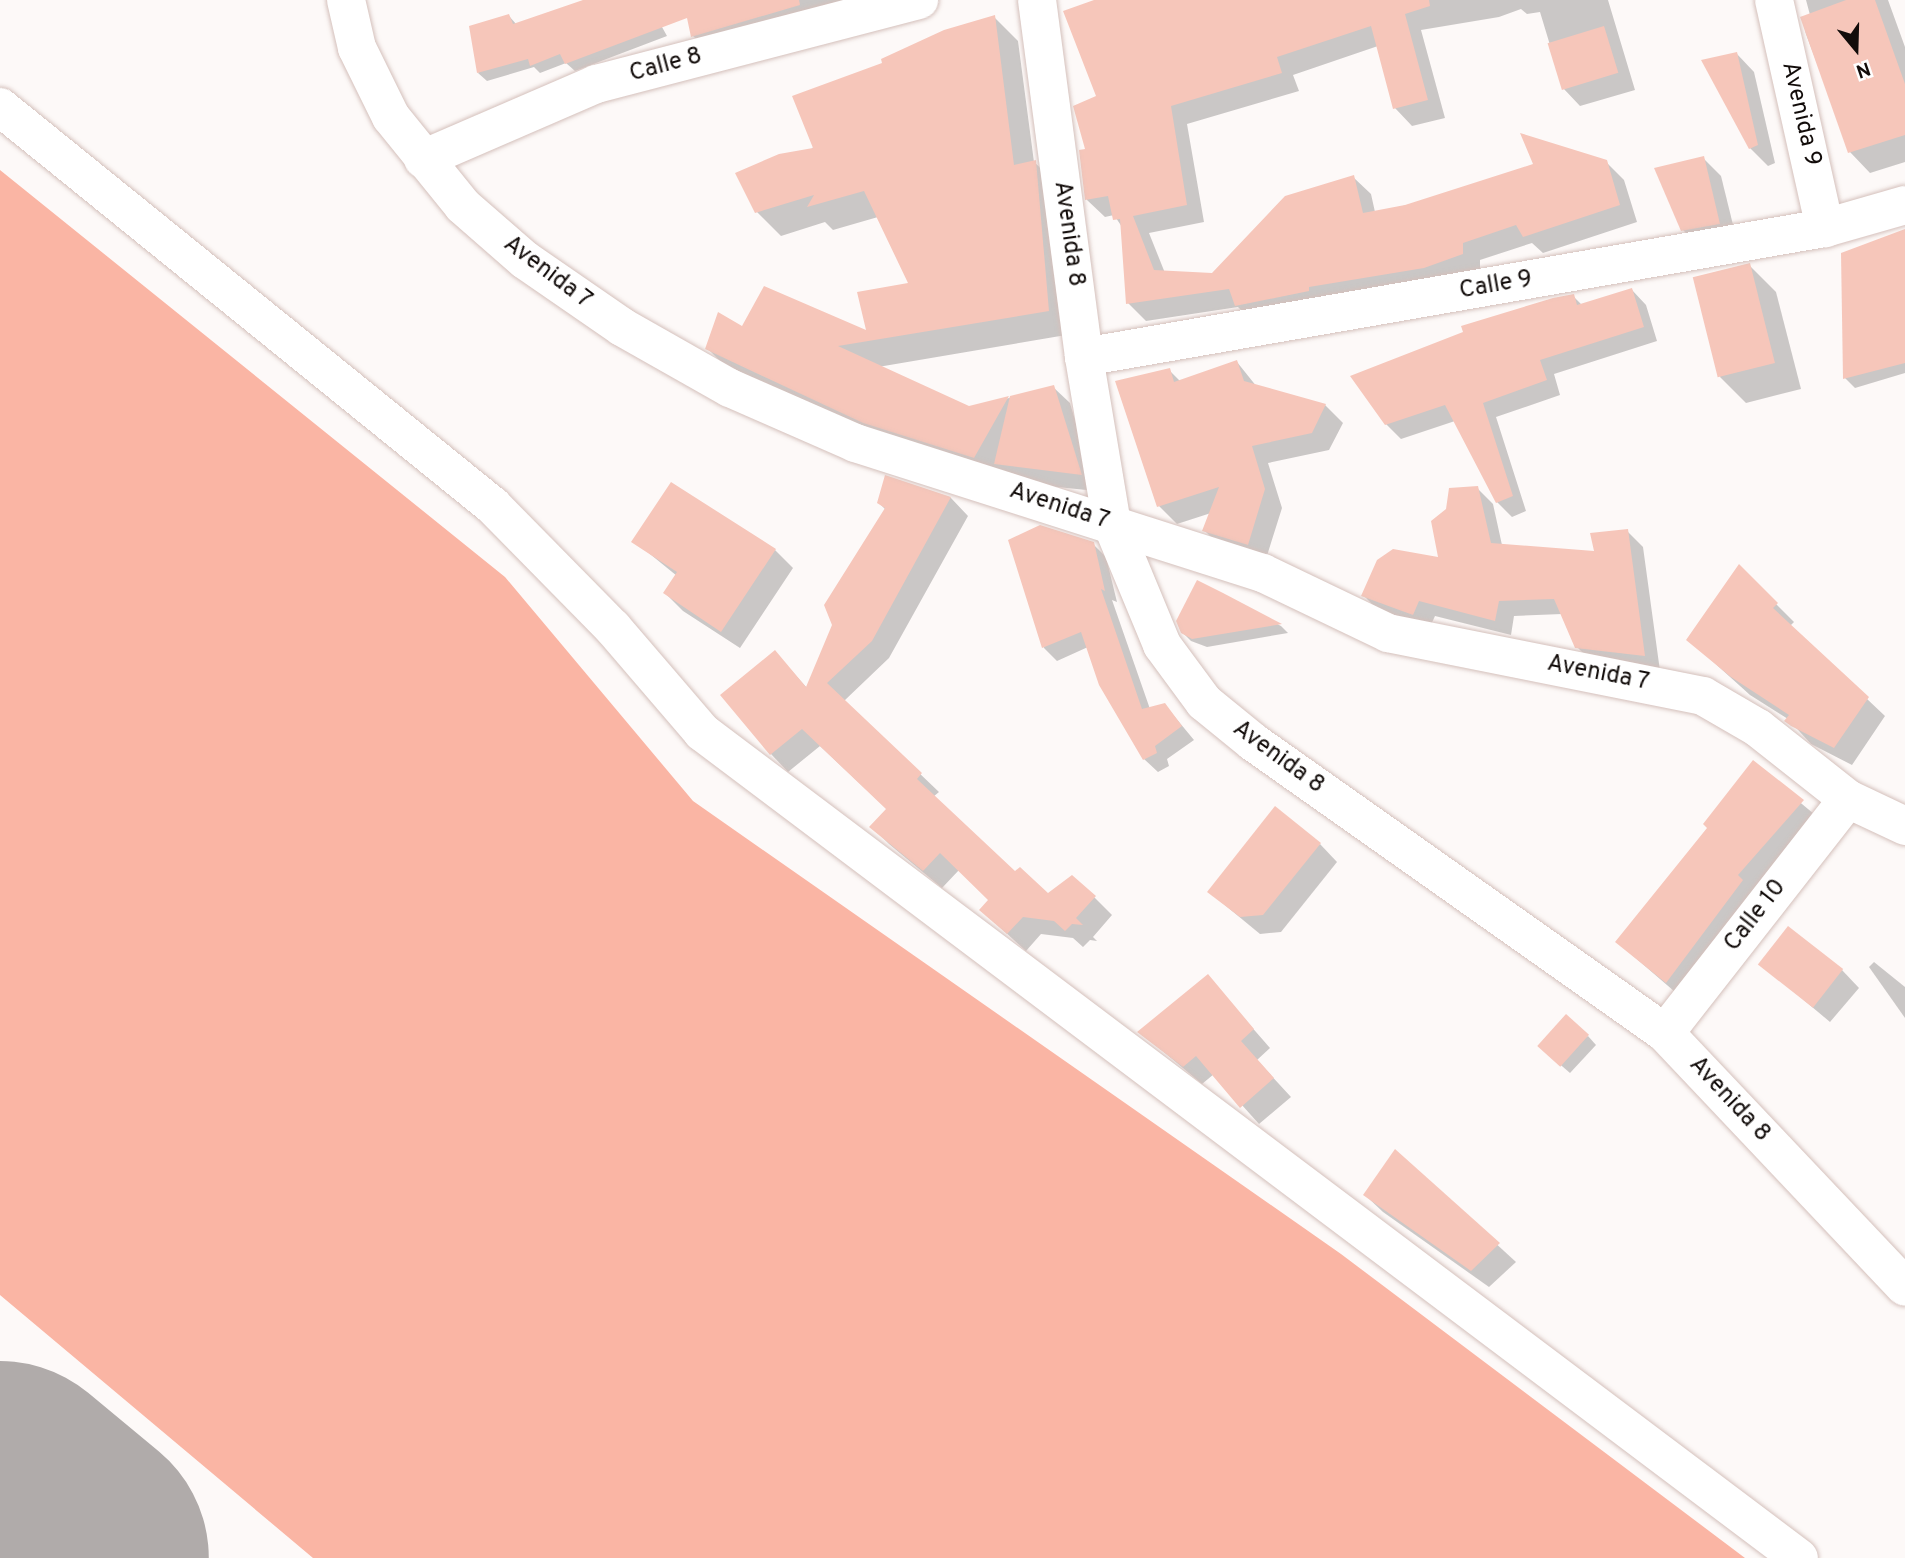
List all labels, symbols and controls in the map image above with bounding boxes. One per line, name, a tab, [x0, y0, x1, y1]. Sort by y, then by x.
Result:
north arrow	[1821, 14, 1891, 84]
street label: Calle 8	[627, 43, 705, 89]
text: N	[1852, 55, 1873, 82]
street label: Avenida 9	[1774, 59, 1826, 169]
street label: Avenida 8	[1046, 179, 1090, 289]
street label: Avenida 7	[497, 230, 597, 316]
street label: Calle 9	[1457, 265, 1535, 307]
street label: Avenida 7	[1005, 477, 1113, 537]
street label: Avenida 7	[1544, 650, 1652, 698]
street label: Avenida 8	[1226, 715, 1330, 801]
street label: Calle 10	[1719, 874, 1793, 958]
street label: Avenida 8	[1682, 1051, 1776, 1149]

